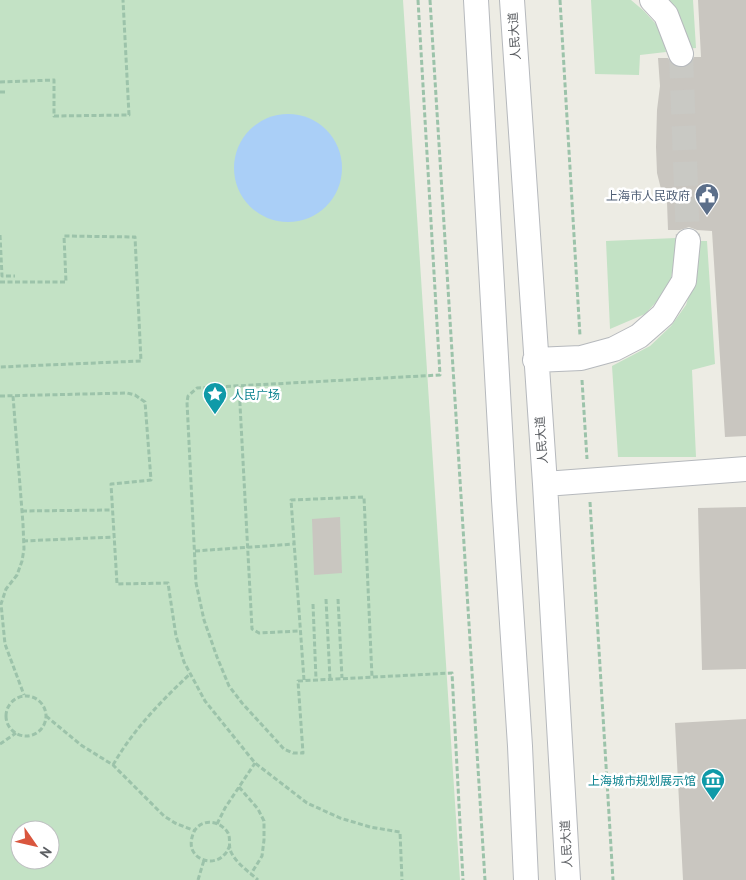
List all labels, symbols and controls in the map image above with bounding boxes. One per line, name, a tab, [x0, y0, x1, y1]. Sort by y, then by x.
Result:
street label: 人民大道	[505, 12, 523, 60]
public building icon: 上海市人民政府	[694, 182, 720, 216]
place label: 上海市人民政府	[606, 188, 690, 203]
place icon: 人民广场	[202, 381, 228, 415]
place label: 人民广场	[232, 387, 280, 402]
street label: 人民大道	[532, 416, 550, 464]
museum icon: 上海城市规划展示馆	[700, 767, 726, 801]
place label: 上海城市规划展示馆	[588, 773, 696, 788]
north arrow	[10, 820, 60, 870]
street label: 人民大道	[557, 820, 575, 868]
text: N	[36, 843, 56, 861]

